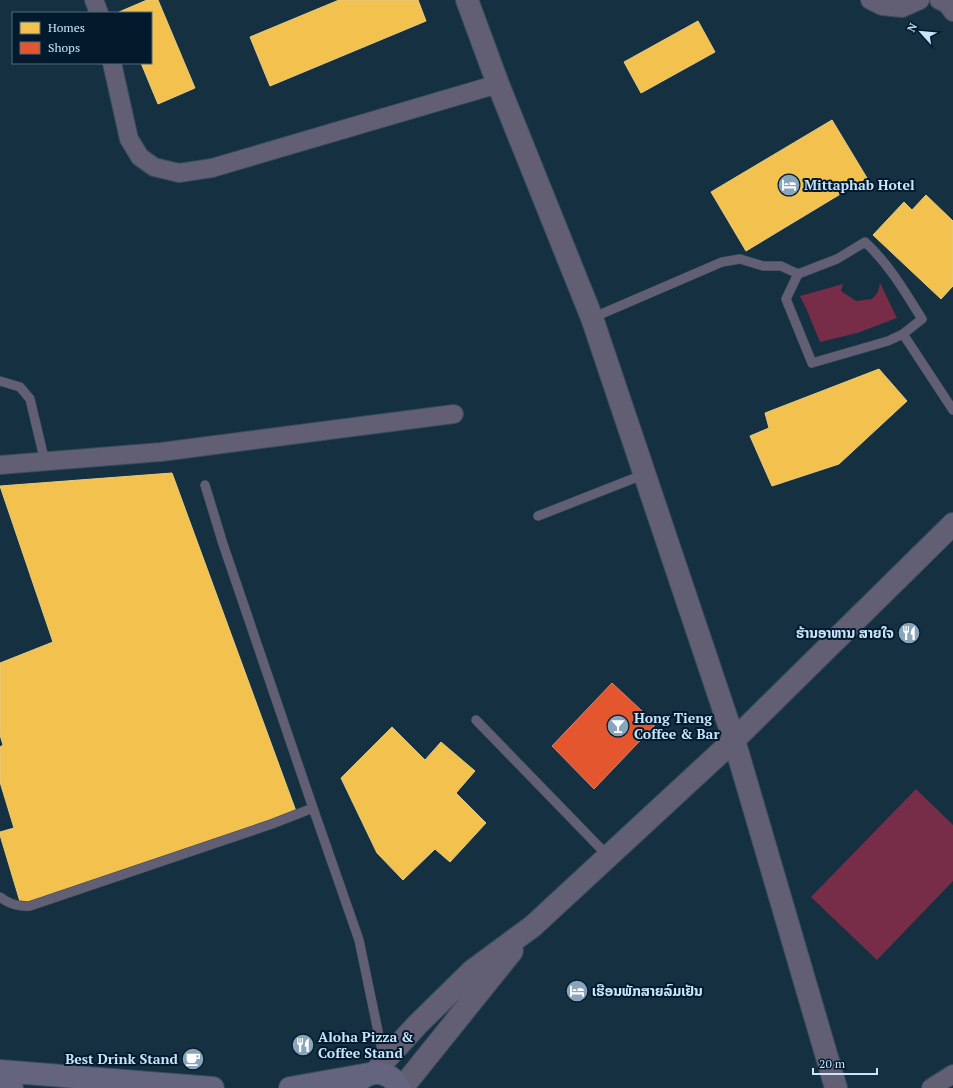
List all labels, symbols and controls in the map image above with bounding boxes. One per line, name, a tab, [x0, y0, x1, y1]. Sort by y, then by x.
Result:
legend	[12, 12, 152, 64]
north arrow	[901, 12, 941, 52]
text: Homes	[48, 20, 85, 35]
text: N	[904, 20, 921, 34]
text: Shops	[48, 40, 80, 55]
hotel icon: Mittaphab Hotel	[776, 172, 802, 198]
place label: Mittaphab Hotel	[804, 175, 915, 194]
restaurant icon: ຮ້ານອາຫານ ສາຍໃຈ	[896, 620, 922, 646]
place label: ຮ້ານອາຫານ ສາຍໃຈ	[796, 623, 894, 642]
place label: Hong Tieng Coffee & Bar	[634, 708, 719, 743]
bar icon: Hong Tieng Coffee & Bar	[605, 713, 631, 739]
hotel icon: ເຮືອນພັກສາຍລົມເຢັນ	[564, 978, 590, 1004]
place label: ເຮືອນພັກສາຍລົມເຢັນ	[592, 981, 703, 1000]
place label: Aloha Pizza & Coffee Stand	[318, 1027, 414, 1062]
restaurant icon: Aloha Pizza & Coffee Stand	[290, 1032, 316, 1058]
cafe icon: Best Drink Stand	[180, 1046, 206, 1072]
place label: Best Drink Stand	[65, 1049, 179, 1068]
scale bar	[813, 1050, 877, 1076]
text: 20 m	[819, 1056, 846, 1071]

